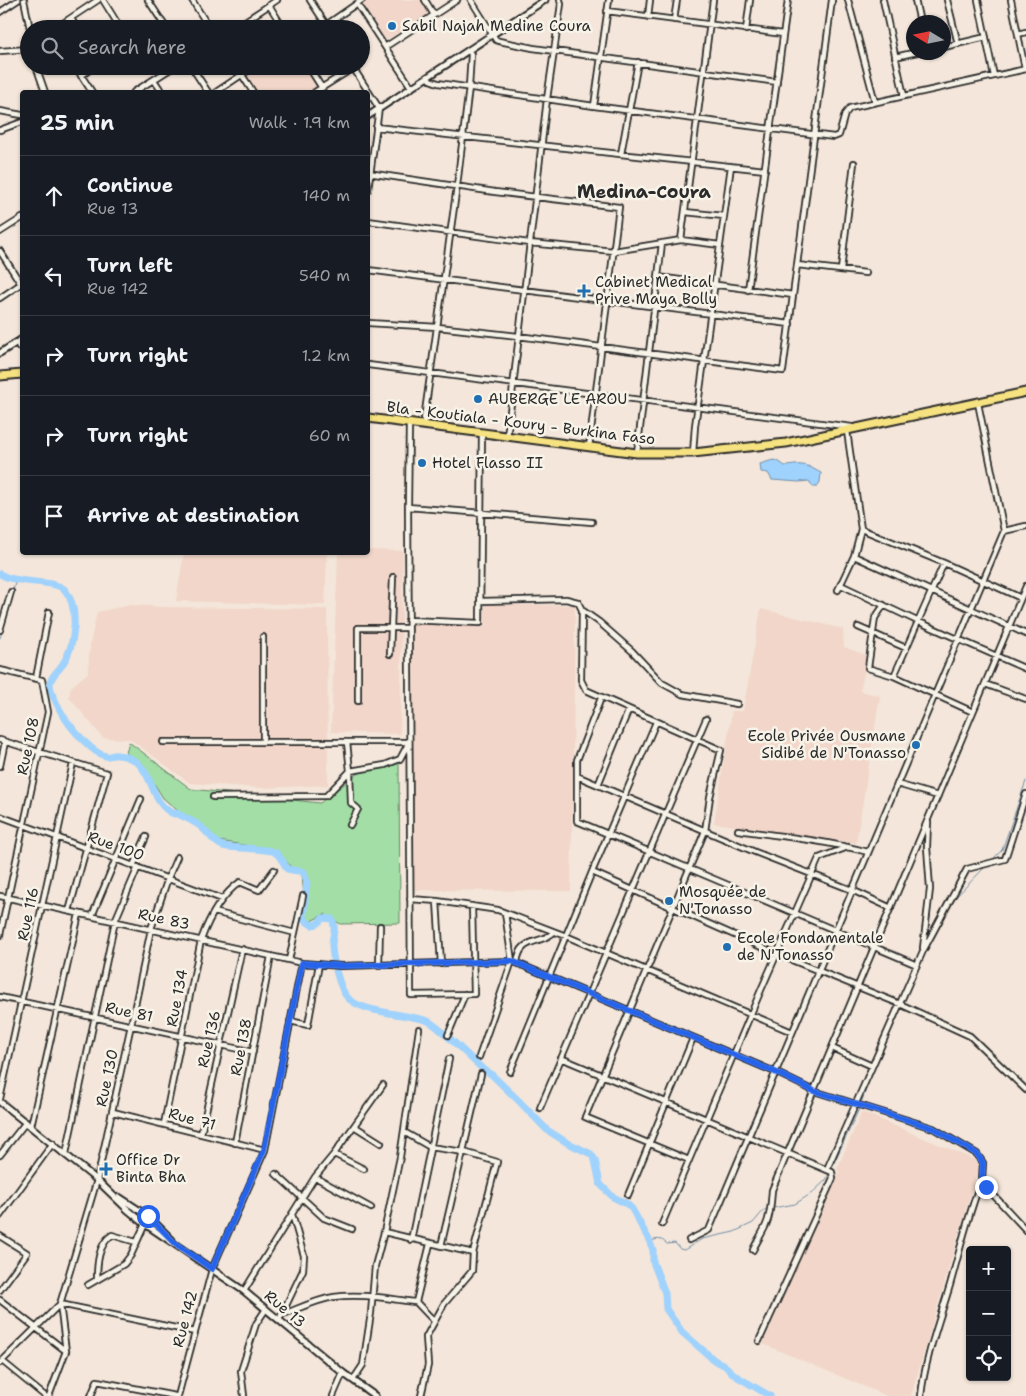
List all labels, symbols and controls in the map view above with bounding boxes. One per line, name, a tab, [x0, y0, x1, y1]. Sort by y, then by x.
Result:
north arrow	[906, 15, 951, 60]
place label: Sabil Najah Medine Coura	[402, 16, 592, 36]
search box	[20, 20, 370, 75]
marker: Sabil Najah Medine Coura	[386, 20, 398, 32]
icon: search	[38, 34, 66, 62]
text: Search here	[78, 35, 187, 60]
text: 25 min	[40, 109, 114, 137]
text: Walk · 1.9 km	[249, 112, 350, 133]
text: Continue	[87, 173, 173, 198]
district label: Medina-Coura	[577, 180, 712, 204]
icon: ahead	[40, 182, 68, 210]
text: 140 m	[303, 185, 350, 206]
text: Rue 13	[87, 198, 138, 219]
text: Turn left	[87, 253, 173, 278]
icon: left	[40, 262, 68, 290]
text: 540 m	[299, 265, 350, 286]
place label: Cabinet Medical Prive Maya Bolly	[595, 272, 717, 309]
text: Rue 142	[87, 278, 149, 299]
marker: Cabinet Medical Prive Maya Bolly	[577, 284, 591, 298]
icon: right	[40, 342, 68, 370]
text: Turn right	[87, 343, 188, 368]
text: 1.2 km	[302, 345, 350, 366]
place label: AUBERGE LE AROU	[488, 389, 627, 409]
marker: AUBERGE LE AROU	[472, 393, 484, 405]
street label: Bla - Koutiala - Koury - Burkina Faso	[386, 397, 656, 449]
icon: right	[40, 422, 68, 450]
text: Turn right	[87, 423, 188, 448]
text: 60 m	[309, 425, 350, 446]
place label: Hotel Flasso II	[432, 453, 543, 473]
marker: Hotel Flasso II	[416, 457, 428, 469]
icon: arrive	[40, 502, 68, 530]
text: Arrive at destination	[87, 503, 299, 528]
street label: Rue 108	[12, 715, 44, 777]
place label: Ecole Privée Ousmane Sidibé de N'Tonasso	[747, 726, 906, 763]
marker: Ecole Privée Ousmane Sidibé de N'Tonasso	[910, 739, 922, 751]
street label: Rue 100	[85, 827, 147, 865]
place label: Mosquée de N'Tonasso	[679, 882, 767, 919]
street label: Rue 116	[13, 885, 43, 943]
marker: Mosquée de N'Tonasso	[663, 895, 675, 907]
street label: Rue 83	[136, 904, 192, 934]
place label: Ecole Fondamentale de N'Tonasso	[737, 928, 884, 965]
marker: Ecole Fondamentale de N'Tonasso	[721, 941, 733, 953]
street label: Rue 134	[162, 968, 192, 1028]
street label: Rue 81	[103, 997, 155, 1027]
street label: Rue 136	[193, 1008, 225, 1070]
street label: Rue 138	[226, 1016, 256, 1078]
street label: Rue 130	[91, 1047, 123, 1109]
street label: Rue 71	[166, 1103, 218, 1135]
place label: Office Dr Binta Bha	[116, 1150, 187, 1187]
marker: Office Dr Binta Bha	[100, 1163, 112, 1175]
route end	[975, 1176, 998, 1199]
route start	[137, 1205, 160, 1228]
map controls	[966, 1246, 1011, 1381]
button: +	[966, 1246, 1011, 1291]
street label: Rue 13	[260, 1286, 310, 1332]
street label: Rue 142	[168, 1289, 202, 1349]
button: −	[966, 1291, 1011, 1336]
button: locate	[966, 1336, 1011, 1381]

